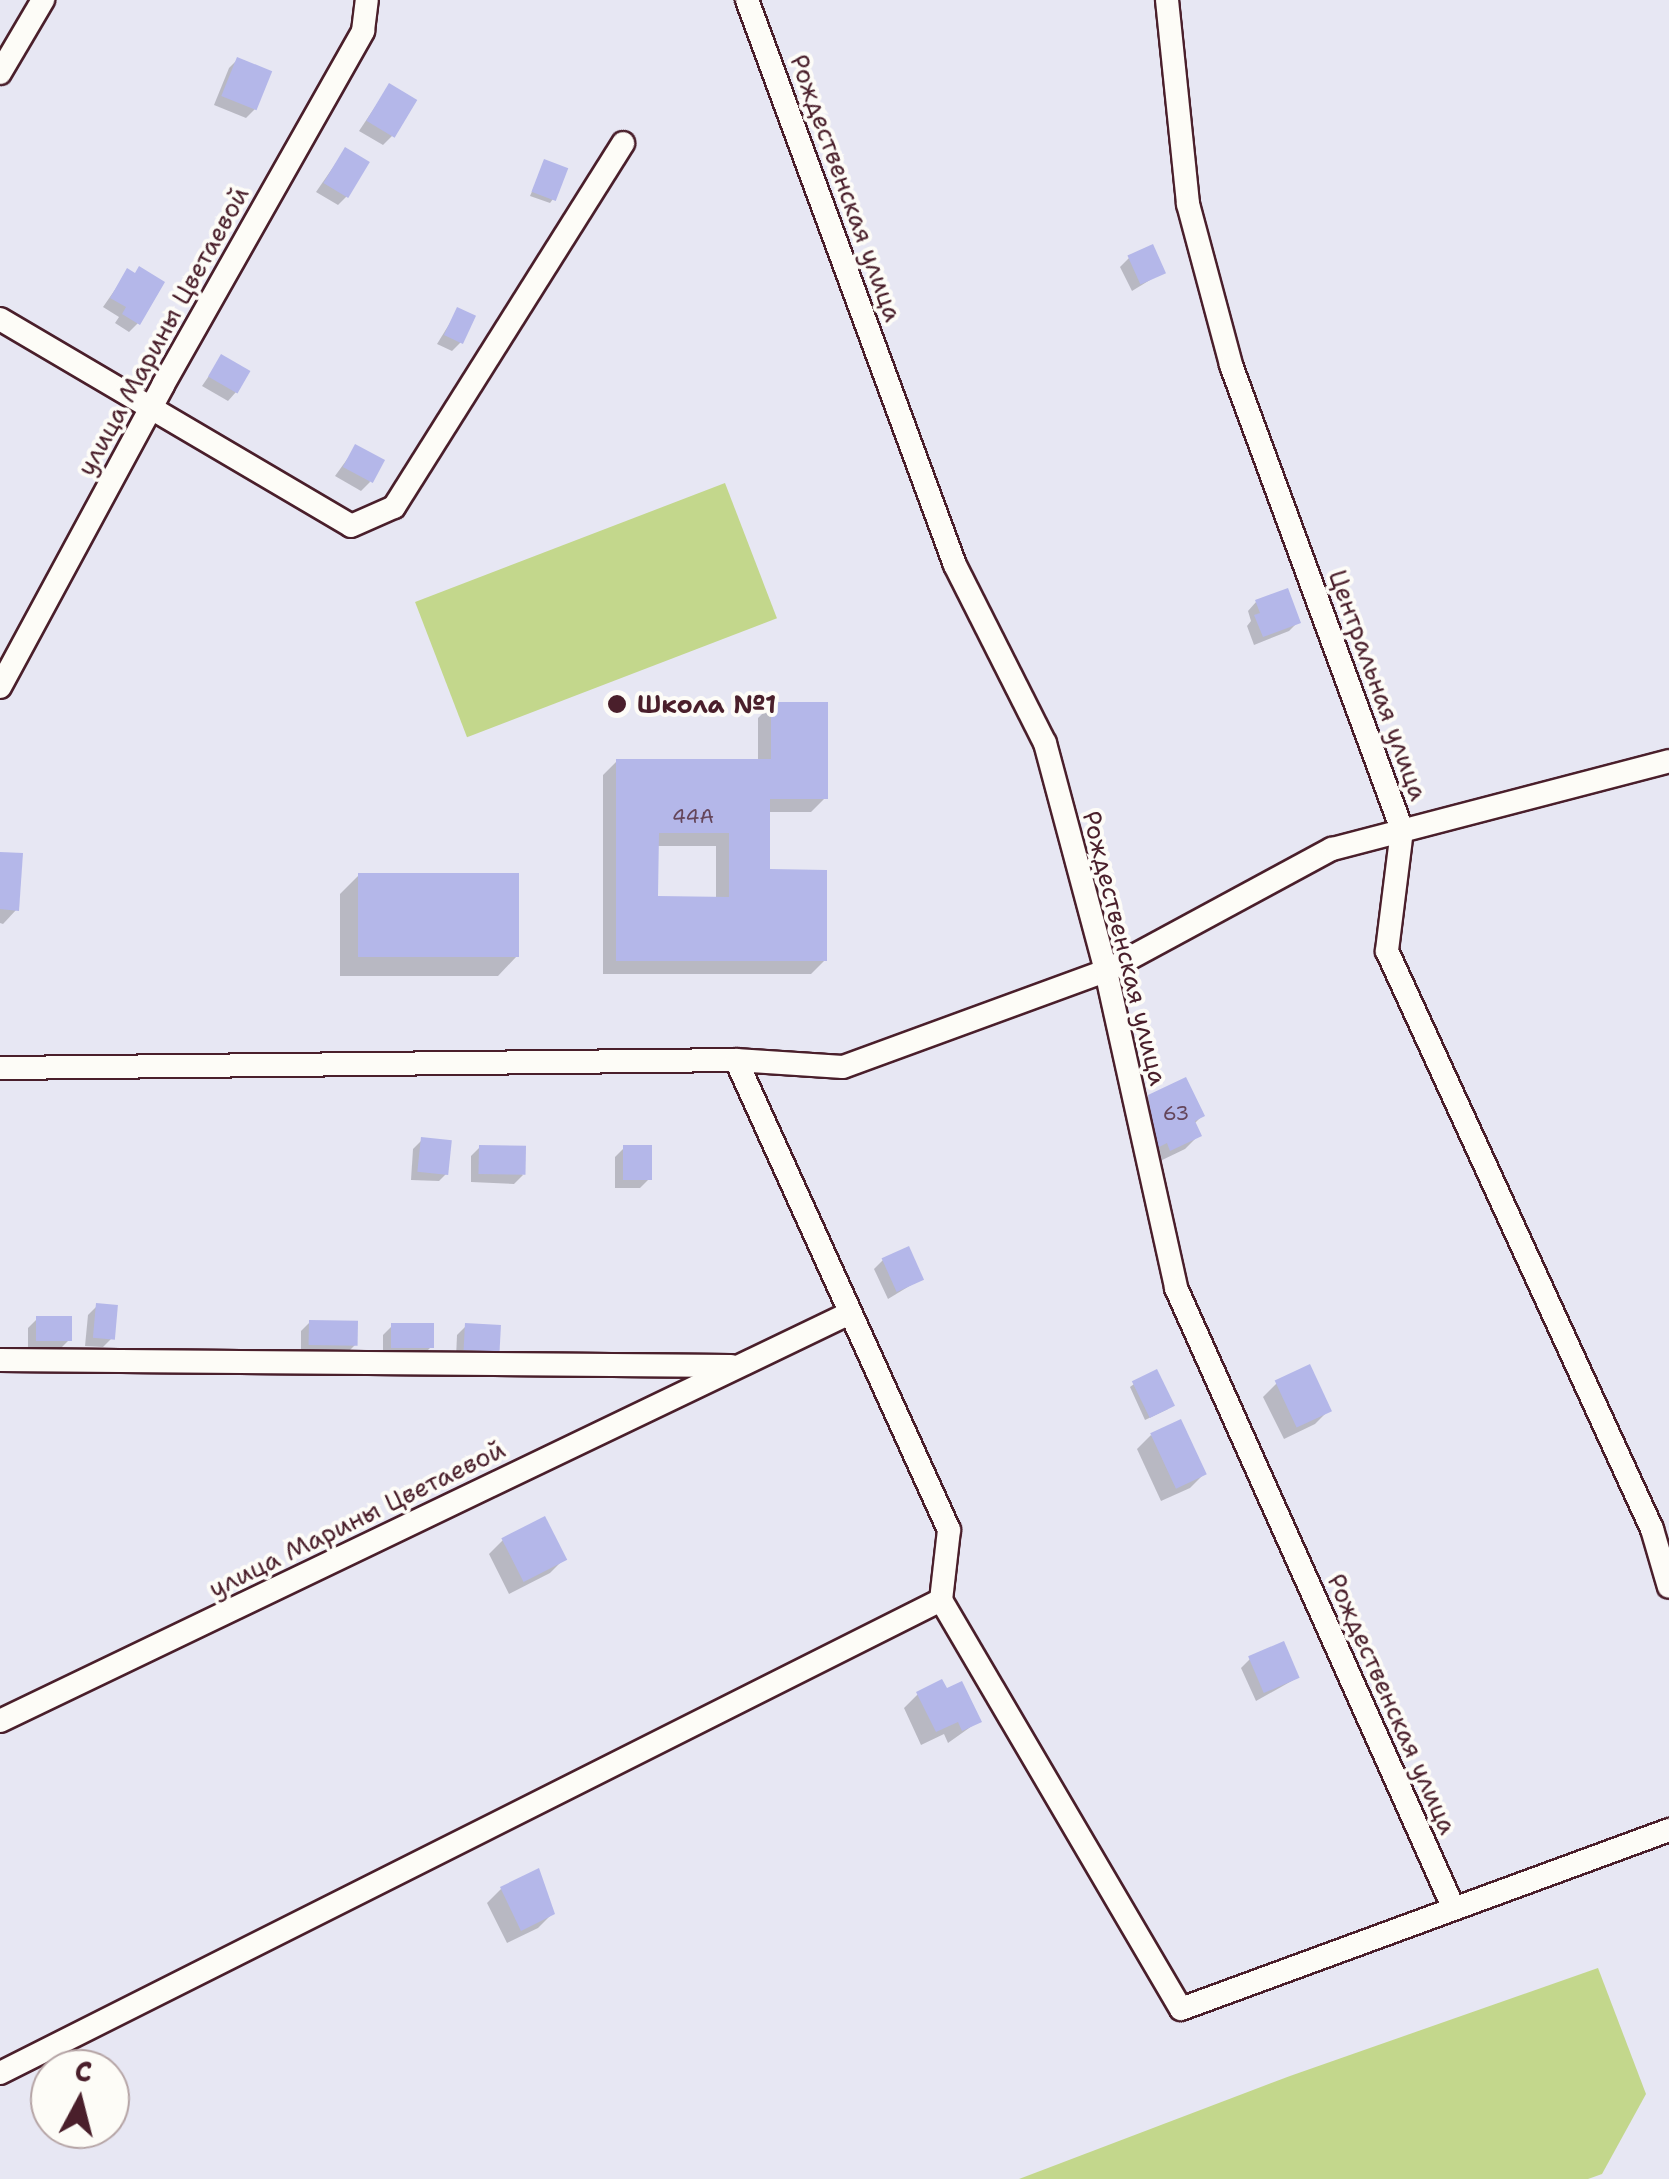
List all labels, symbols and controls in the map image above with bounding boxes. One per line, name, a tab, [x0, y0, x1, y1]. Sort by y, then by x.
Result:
street label: Рождественская улица	[784, 50, 908, 326]
street label: улица Марины Цветаевой	[71, 181, 255, 481]
street label: Центральная улица	[1322, 566, 1434, 804]
place label: Школа №1	[637, 689, 776, 719]
marker: Школа №1	[606, 693, 628, 715]
house number: 44А	[672, 804, 714, 828]
street label: Рождественская улица	[1076, 808, 1174, 1088]
house number: 63	[1163, 1101, 1189, 1125]
street label: улица Марины Цветаевой	[204, 1434, 510, 1604]
street label: Рождественская улица	[1321, 1569, 1463, 1839]
north arrow	[30, 2049, 130, 2149]
text: С	[73, 2051, 94, 2091]

